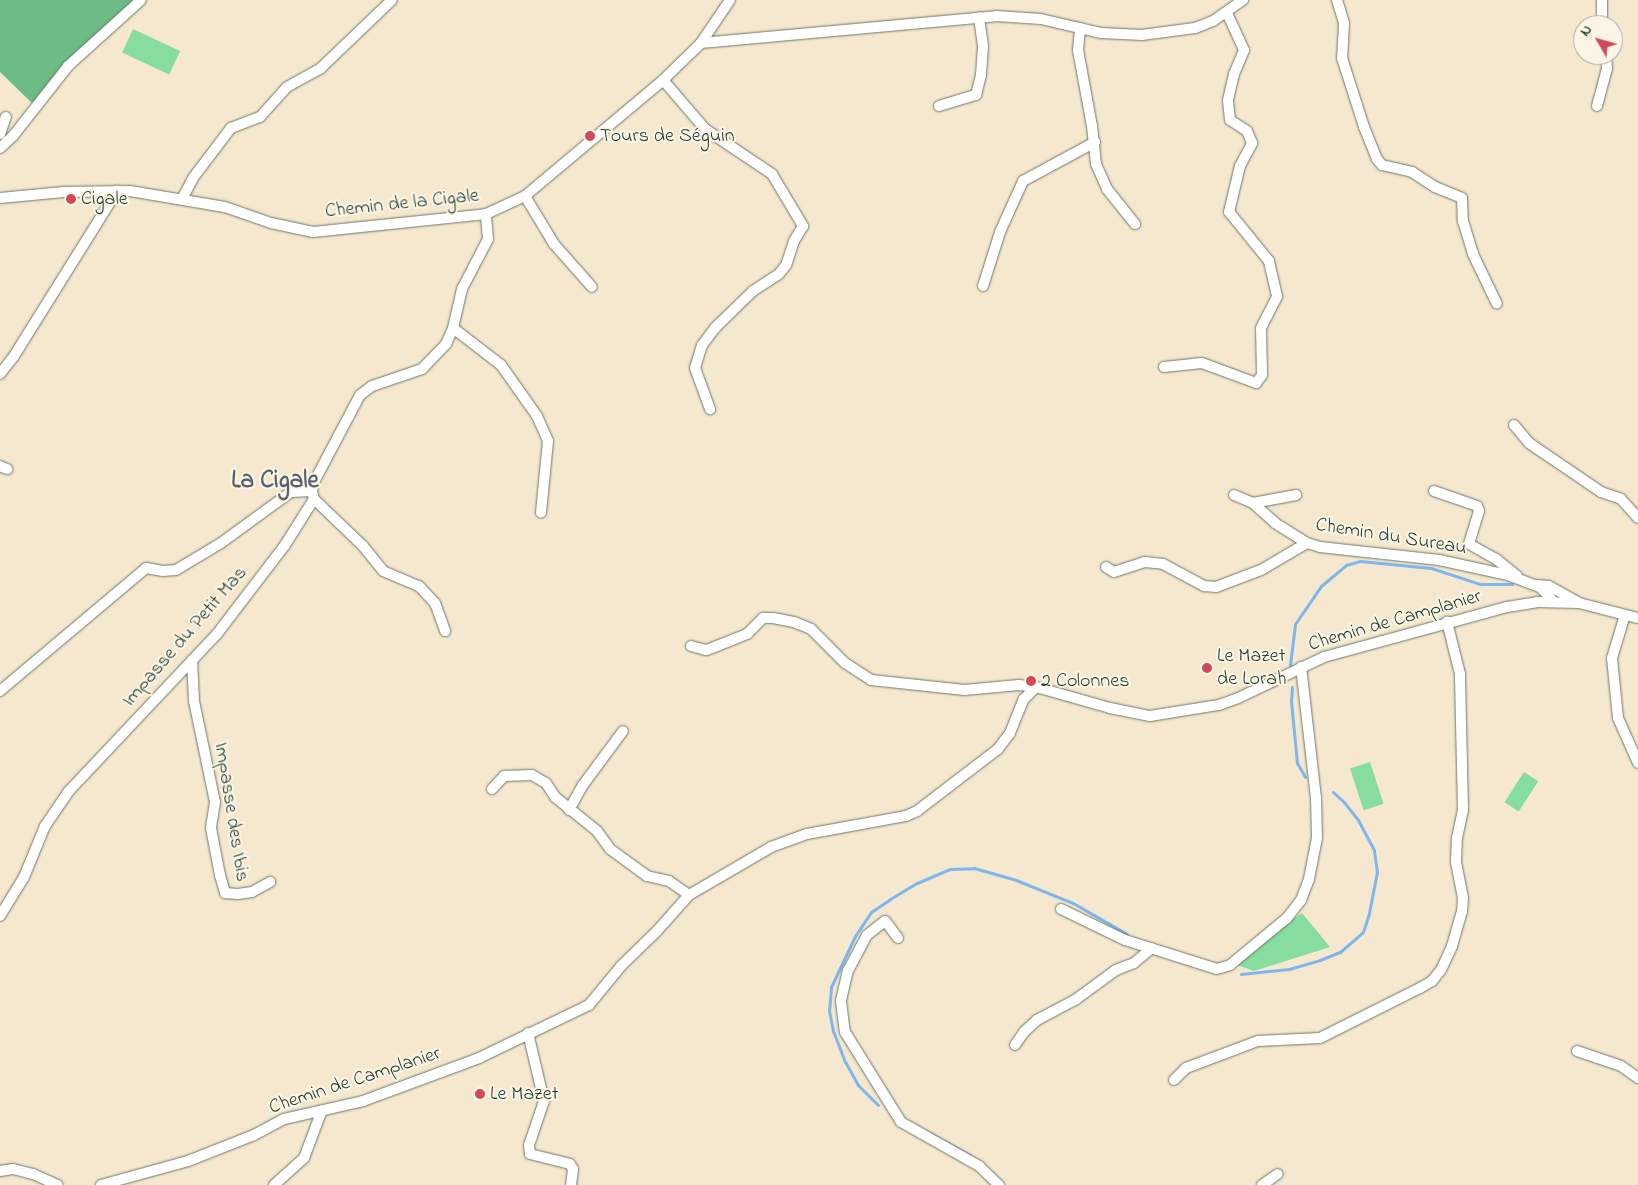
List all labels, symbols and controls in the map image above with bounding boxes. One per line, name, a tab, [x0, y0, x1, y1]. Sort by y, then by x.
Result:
north arrow	[1573, 15, 1623, 65]
text: N	[1575, 21, 1598, 41]
place label: Tours de Séguin	[600, 124, 735, 148]
marker: Tours de Séguin	[584, 130, 596, 142]
street label: Chemin de la Cigale	[324, 184, 480, 224]
place label: Cigale	[81, 187, 128, 211]
marker: Cigale	[65, 193, 77, 205]
district label: La Cigale	[231, 466, 319, 496]
street label: Chemin du Sureau	[1314, 513, 1468, 561]
street label: Impasse du Petit Mas	[117, 562, 253, 712]
street label: Chemin de Camplanier	[1306, 585, 1484, 657]
place label: Le Mazet de Lorah	[1217, 644, 1286, 691]
marker: Le Mazet de Lorah	[1201, 662, 1213, 674]
place label: 2 Colonnes	[1041, 669, 1129, 693]
marker: 2 Colonnes	[1025, 675, 1037, 687]
street label: Impasse des Ibis	[208, 741, 254, 883]
street label: Chemin de Camplanier	[266, 1042, 444, 1120]
place label: Le Mazet	[490, 1082, 558, 1106]
marker: Le Mazet	[474, 1088, 486, 1100]

